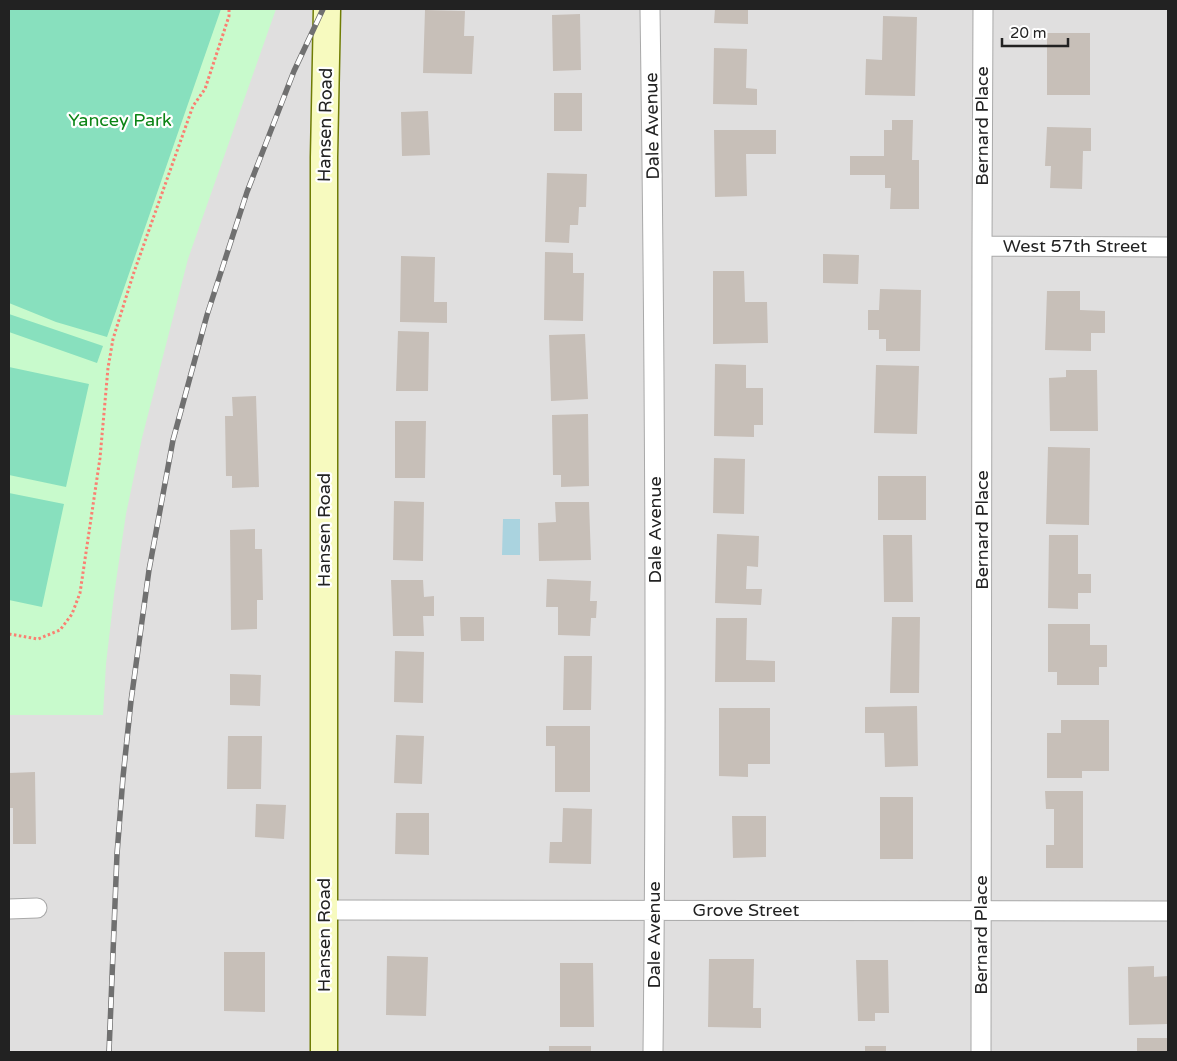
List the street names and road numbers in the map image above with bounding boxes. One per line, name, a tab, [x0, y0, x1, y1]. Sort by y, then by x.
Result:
street label: Bernard Place	[971, 66, 993, 186]
street label: Hansen Road	[313, 68, 337, 182]
street label: Dale Avenue	[640, 72, 664, 180]
street label: West 57th Street	[1003, 235, 1147, 257]
street label: Bernard Place	[971, 470, 993, 590]
street label: Hansen Road	[313, 473, 335, 587]
street label: Dale Avenue	[644, 476, 666, 584]
street label: Bernard Place	[970, 875, 992, 995]
street label: Hansen Road	[313, 878, 335, 992]
street label: Dale Avenue	[643, 881, 665, 989]
street label: Grove Street	[693, 899, 800, 921]

